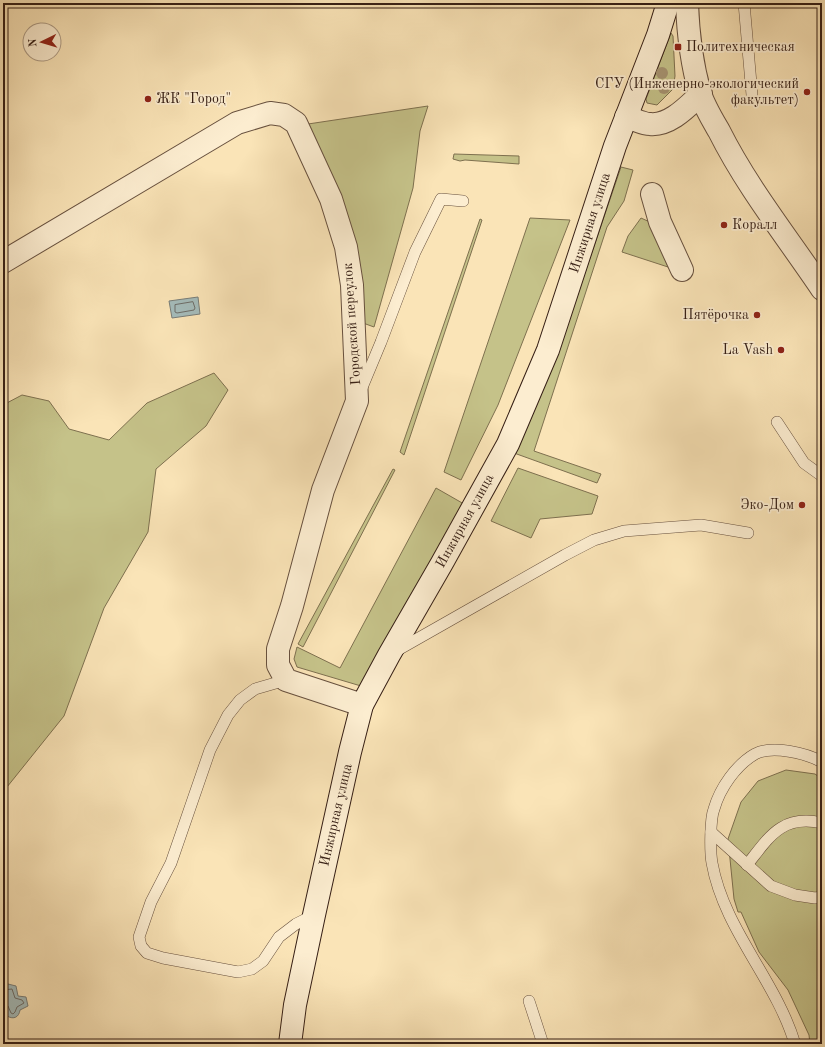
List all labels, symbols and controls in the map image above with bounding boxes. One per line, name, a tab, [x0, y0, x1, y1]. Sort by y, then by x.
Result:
north arrow	[22, 22, 62, 62]
text: N	[28, 37, 39, 47]
place label: Политехническая	[686, 40, 795, 54]
marker: Политехническая	[673, 42, 683, 52]
place label: СГУ (Инженерно-экологический факультет)	[595, 77, 799, 108]
marker: СГУ (Инженерно-экологический факультет)	[802, 87, 812, 97]
place label: ЖК "Город"	[156, 92, 231, 106]
marker: ЖК "Город"	[143, 94, 153, 104]
street label: Инжирная улица	[567, 171, 613, 275]
place label: Коралл	[732, 218, 777, 232]
marker: Коралл	[719, 220, 729, 230]
street label: Городской переулок	[341, 262, 363, 386]
place label: Пятёрочка	[683, 308, 749, 322]
marker: Пятёрочка	[752, 310, 762, 320]
place label: La Vash	[722, 343, 773, 357]
marker: La Vash	[776, 345, 786, 355]
street label: Инжирная улица	[433, 472, 497, 570]
place label: Эко-Дом	[741, 498, 794, 512]
marker: Эко-Дом	[797, 500, 807, 510]
street label: Инжирная улица	[317, 762, 355, 868]

